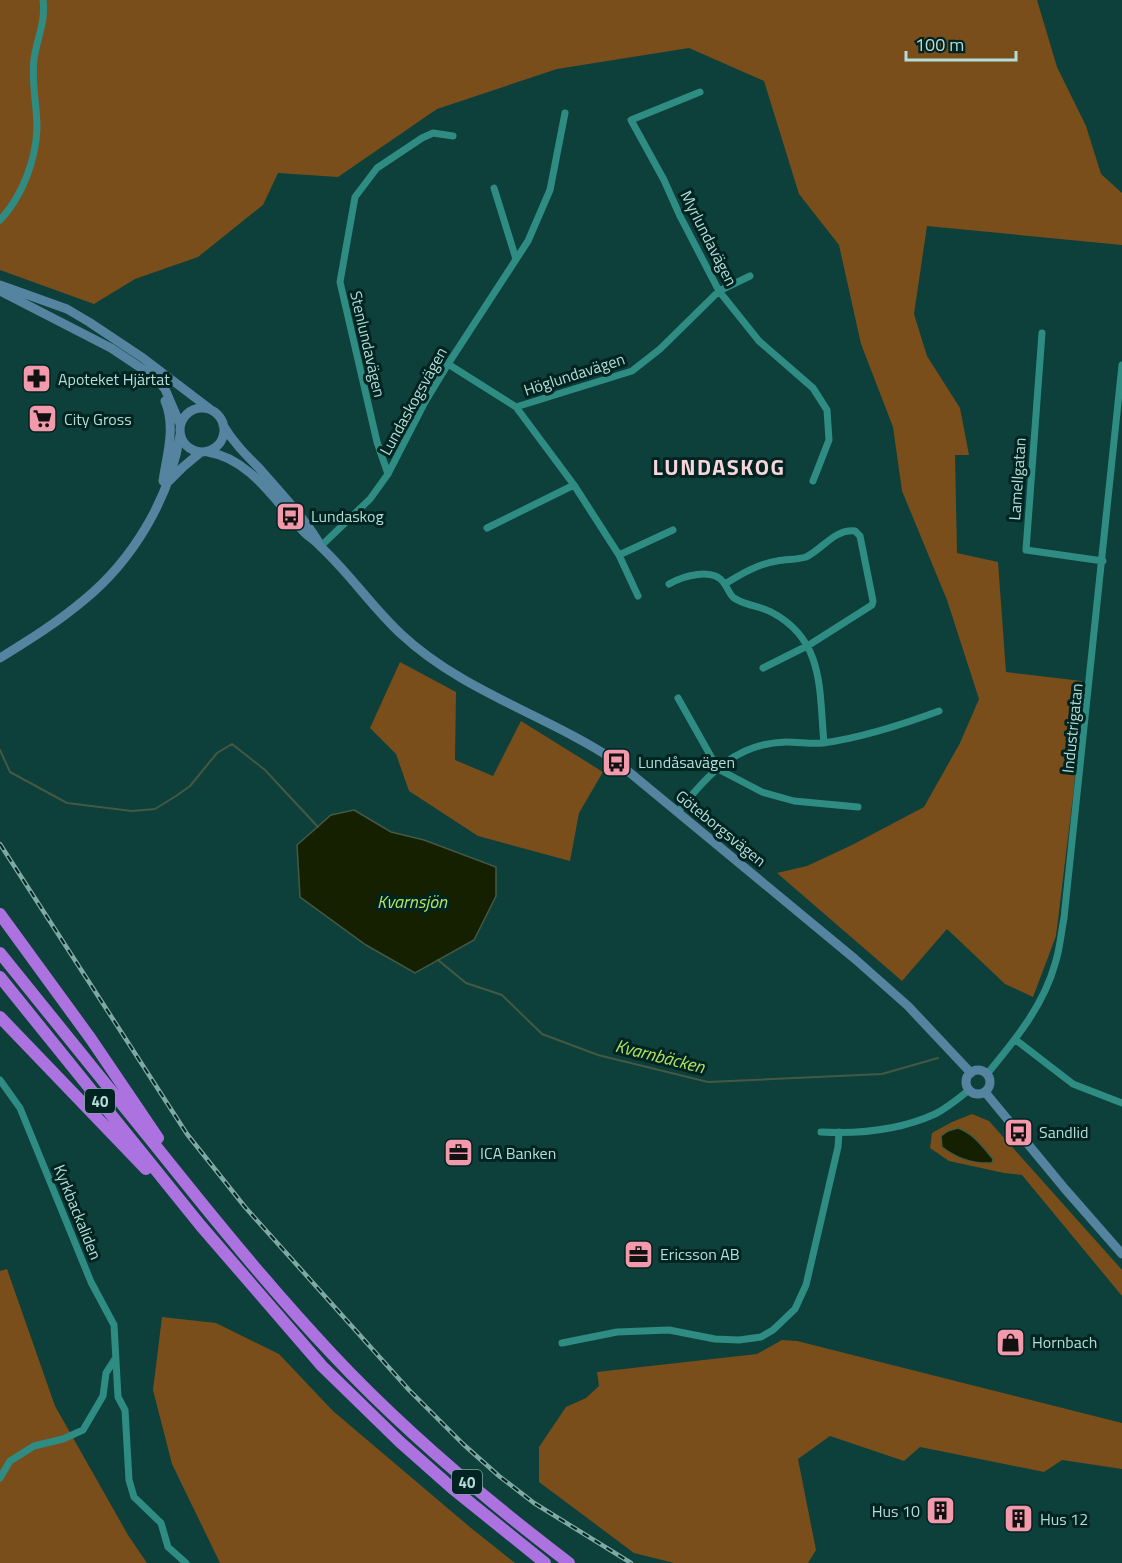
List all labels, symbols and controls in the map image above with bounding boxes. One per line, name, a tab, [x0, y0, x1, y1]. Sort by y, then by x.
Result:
scale bar	[906, 24, 1016, 62]
text: 100 m	[915, 31, 964, 58]
street label: Myrlundavägen	[675, 186, 743, 290]
street label: Stenlundavägen	[344, 288, 392, 400]
street label: Lundaskogsvägen	[373, 342, 453, 460]
street label: Höglundavägen	[520, 346, 628, 402]
pharmacy icon: Apoteket Hjärtat	[21, 363, 53, 395]
place label: Apoteket Hjärtat	[58, 367, 170, 391]
supermarket icon: City Gross	[27, 403, 59, 435]
place label: City Gross	[64, 407, 132, 431]
street label: Lamellgatan	[1002, 437, 1032, 521]
district label: LUNDASKOG	[653, 450, 785, 484]
bus stop icon: Lundaskog	[274, 500, 306, 532]
place label: Lundaskog	[311, 504, 384, 528]
street label: Industrigatan	[1055, 682, 1089, 774]
bus stop icon: Lundåsavägen	[601, 746, 633, 778]
place label: Lundåsavägen	[638, 750, 735, 774]
street label: Göteborgsvägen	[671, 784, 771, 872]
water label: Kvarnsjön	[377, 888, 448, 915]
water label: Kvarnbäcken	[613, 1032, 708, 1080]
road number: 40	[85, 1089, 115, 1113]
bus stop icon: Sandlid	[1002, 1116, 1034, 1148]
place label: Sandlid	[1039, 1120, 1088, 1144]
office icon: ICA Banken	[443, 1137, 475, 1169]
place label: ICA Banken	[480, 1141, 556, 1165]
street label: Kyrkbackaliden	[48, 1161, 108, 1263]
office icon: Ericsson AB	[623, 1238, 655, 1270]
place label: Ericsson AB	[660, 1242, 740, 1266]
shop icon: Hornbach	[995, 1326, 1027, 1358]
place label: Hornbach	[1032, 1330, 1097, 1354]
road number: 40	[452, 1470, 482, 1494]
building icon: Hus 10	[925, 1495, 957, 1527]
place label: Hus 10	[872, 1499, 920, 1523]
building icon: Hus 12	[1003, 1503, 1035, 1535]
place label: Hus 12	[1040, 1507, 1088, 1531]

